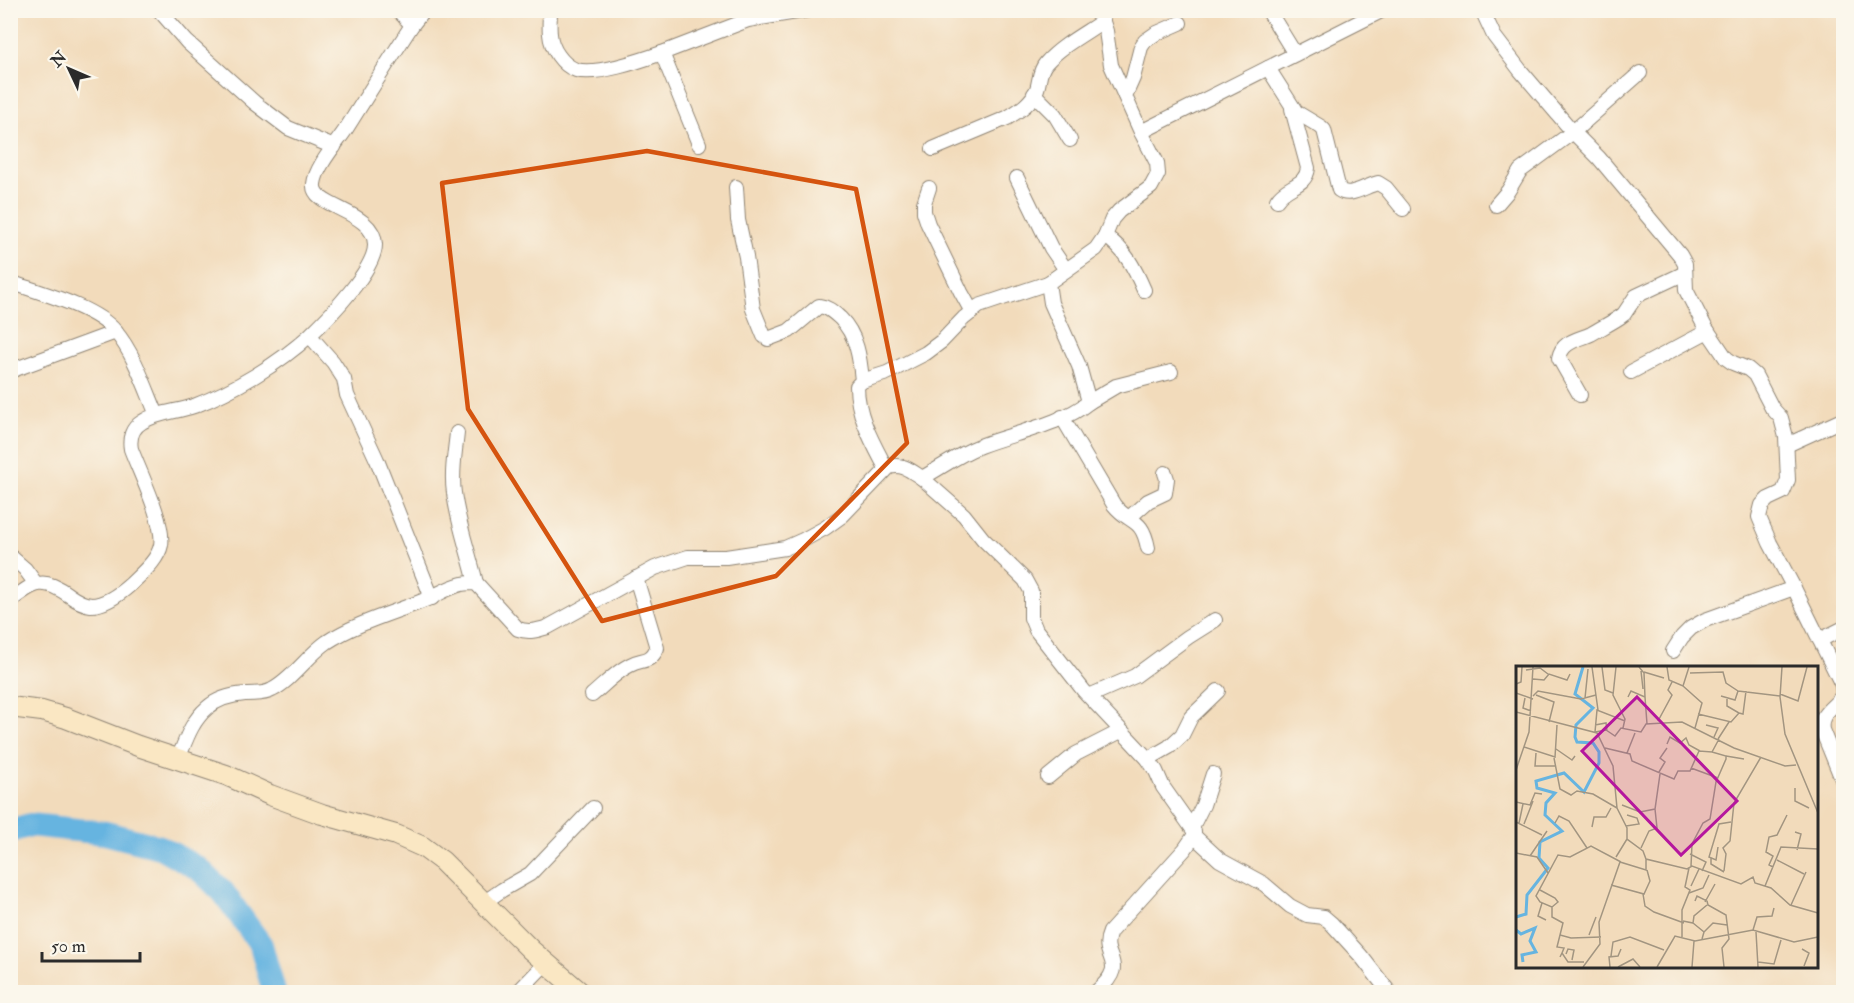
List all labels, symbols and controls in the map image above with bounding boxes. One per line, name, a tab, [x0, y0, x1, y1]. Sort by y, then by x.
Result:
north arrow	[39, 39, 99, 99]
text: N	[46, 47, 72, 72]
inset map	[1516, 666, 1818, 967]
scale bar	[42, 925, 140, 963]
text: 50 m	[51, 935, 86, 958]

